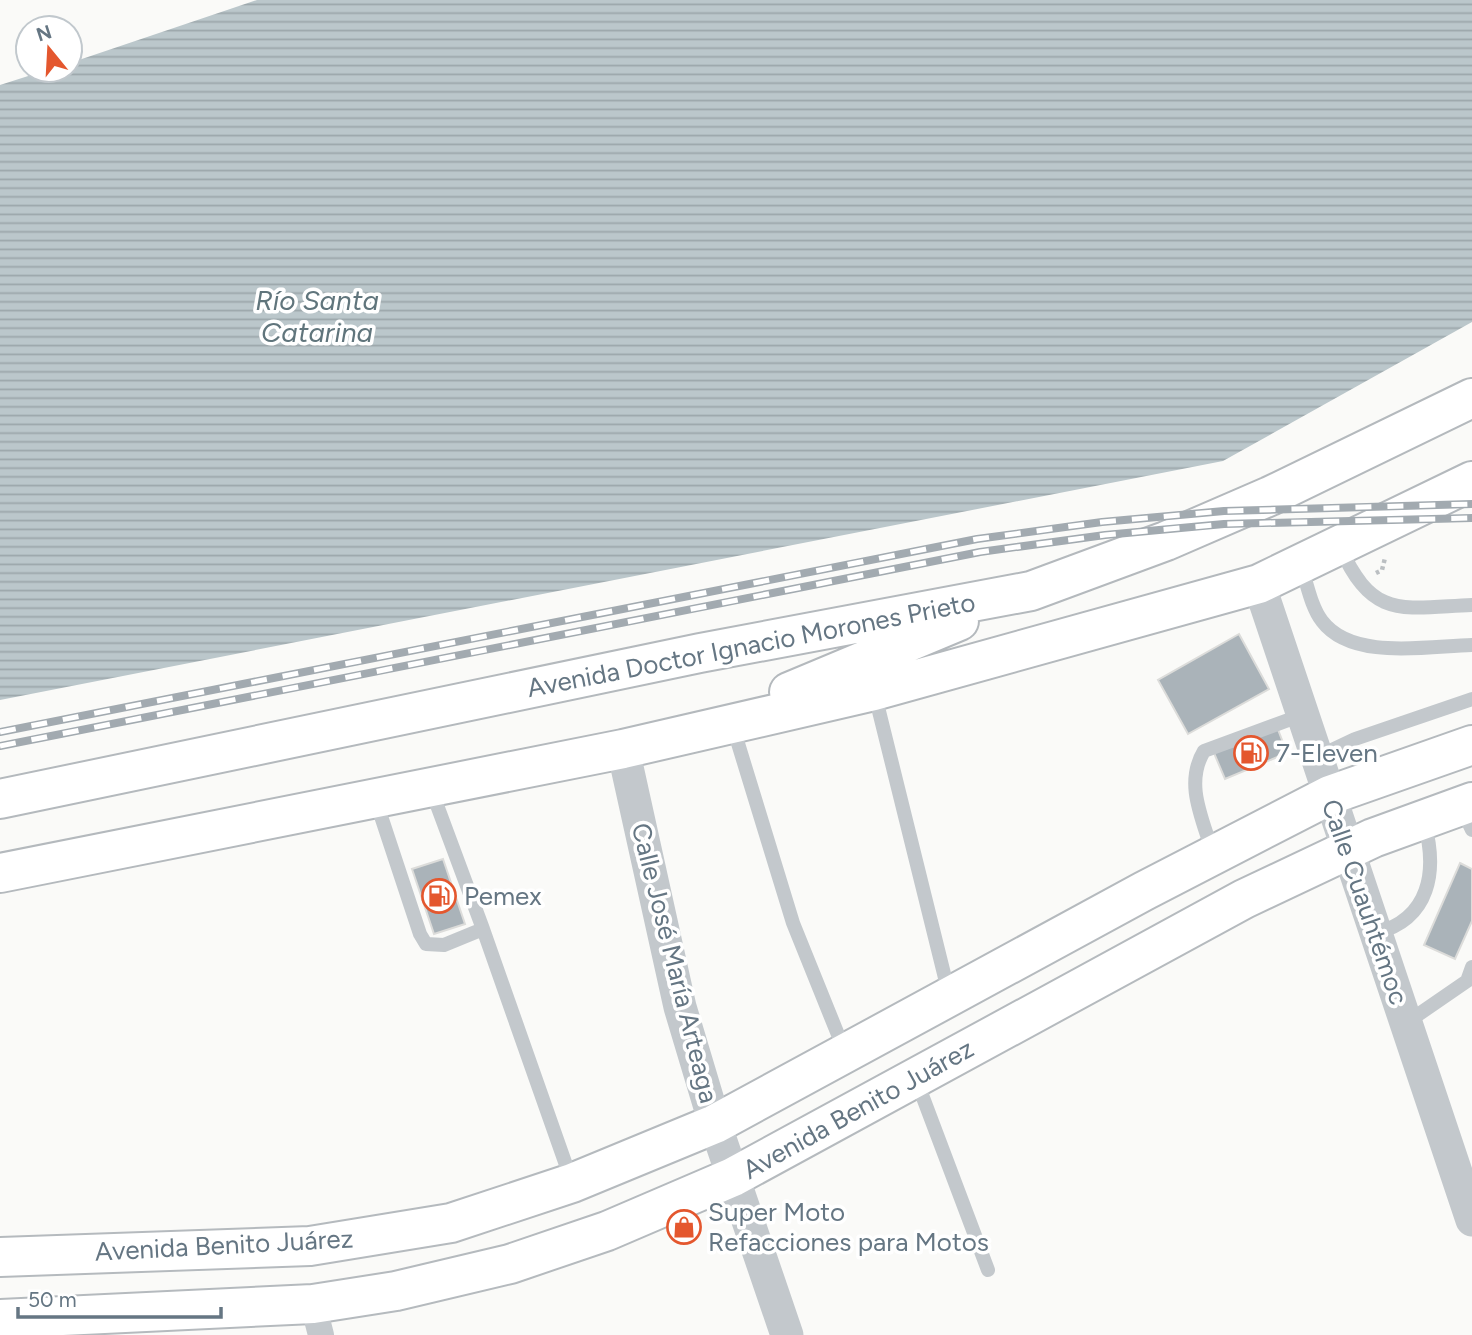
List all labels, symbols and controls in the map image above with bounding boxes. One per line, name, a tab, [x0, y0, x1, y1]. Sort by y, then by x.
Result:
north arrow	[14, 14, 84, 84]
text: N	[33, 20, 54, 47]
water label: Río Santa Catarina	[255, 283, 379, 349]
street label: Avenida Doctor Ignacio Morones Prieto	[524, 586, 978, 704]
fuel station icon: 7-Eleven	[1232, 734, 1270, 772]
place label: 7-Eleven	[1276, 737, 1378, 769]
street label: Calle Cuauhtémoc	[1315, 795, 1415, 1009]
street label: Calle José María Arteaga	[625, 820, 725, 1106]
fuel station icon: Pemex	[420, 877, 458, 915]
place label: Pemex	[464, 880, 542, 912]
street label: Avenida Benito Juárez	[737, 1032, 979, 1186]
place label: Super Moto Refacciones para Motos	[708, 1196, 989, 1258]
shop icon: Super Moto Refacciones para Motos	[665, 1208, 703, 1246]
street label: Avenida Benito Juárez	[94, 1222, 354, 1268]
scale bar	[18, 1276, 220, 1320]
text: 50 m	[28, 1287, 77, 1312]

